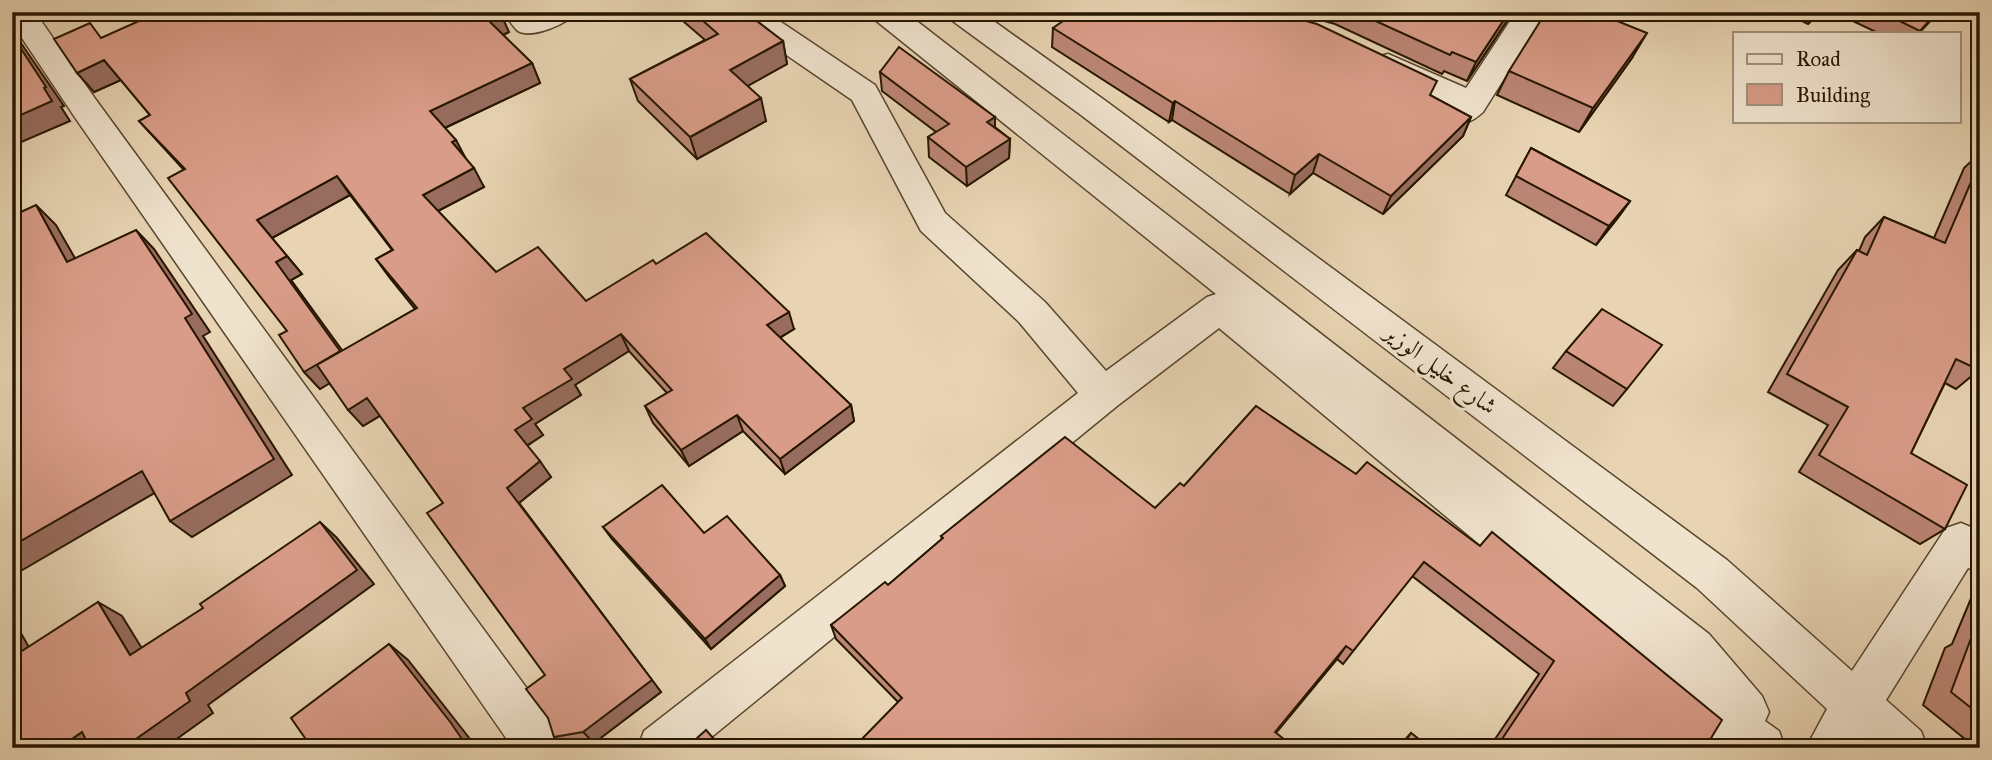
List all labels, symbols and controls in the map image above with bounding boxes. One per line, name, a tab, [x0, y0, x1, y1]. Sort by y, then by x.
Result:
legend	[1733, 32, 1960, 122]
text: Road	[1796, 46, 1841, 72]
text: Building	[1796, 82, 1870, 108]
street label: شارع خليل الوزير	[1373, 315, 1503, 425]

